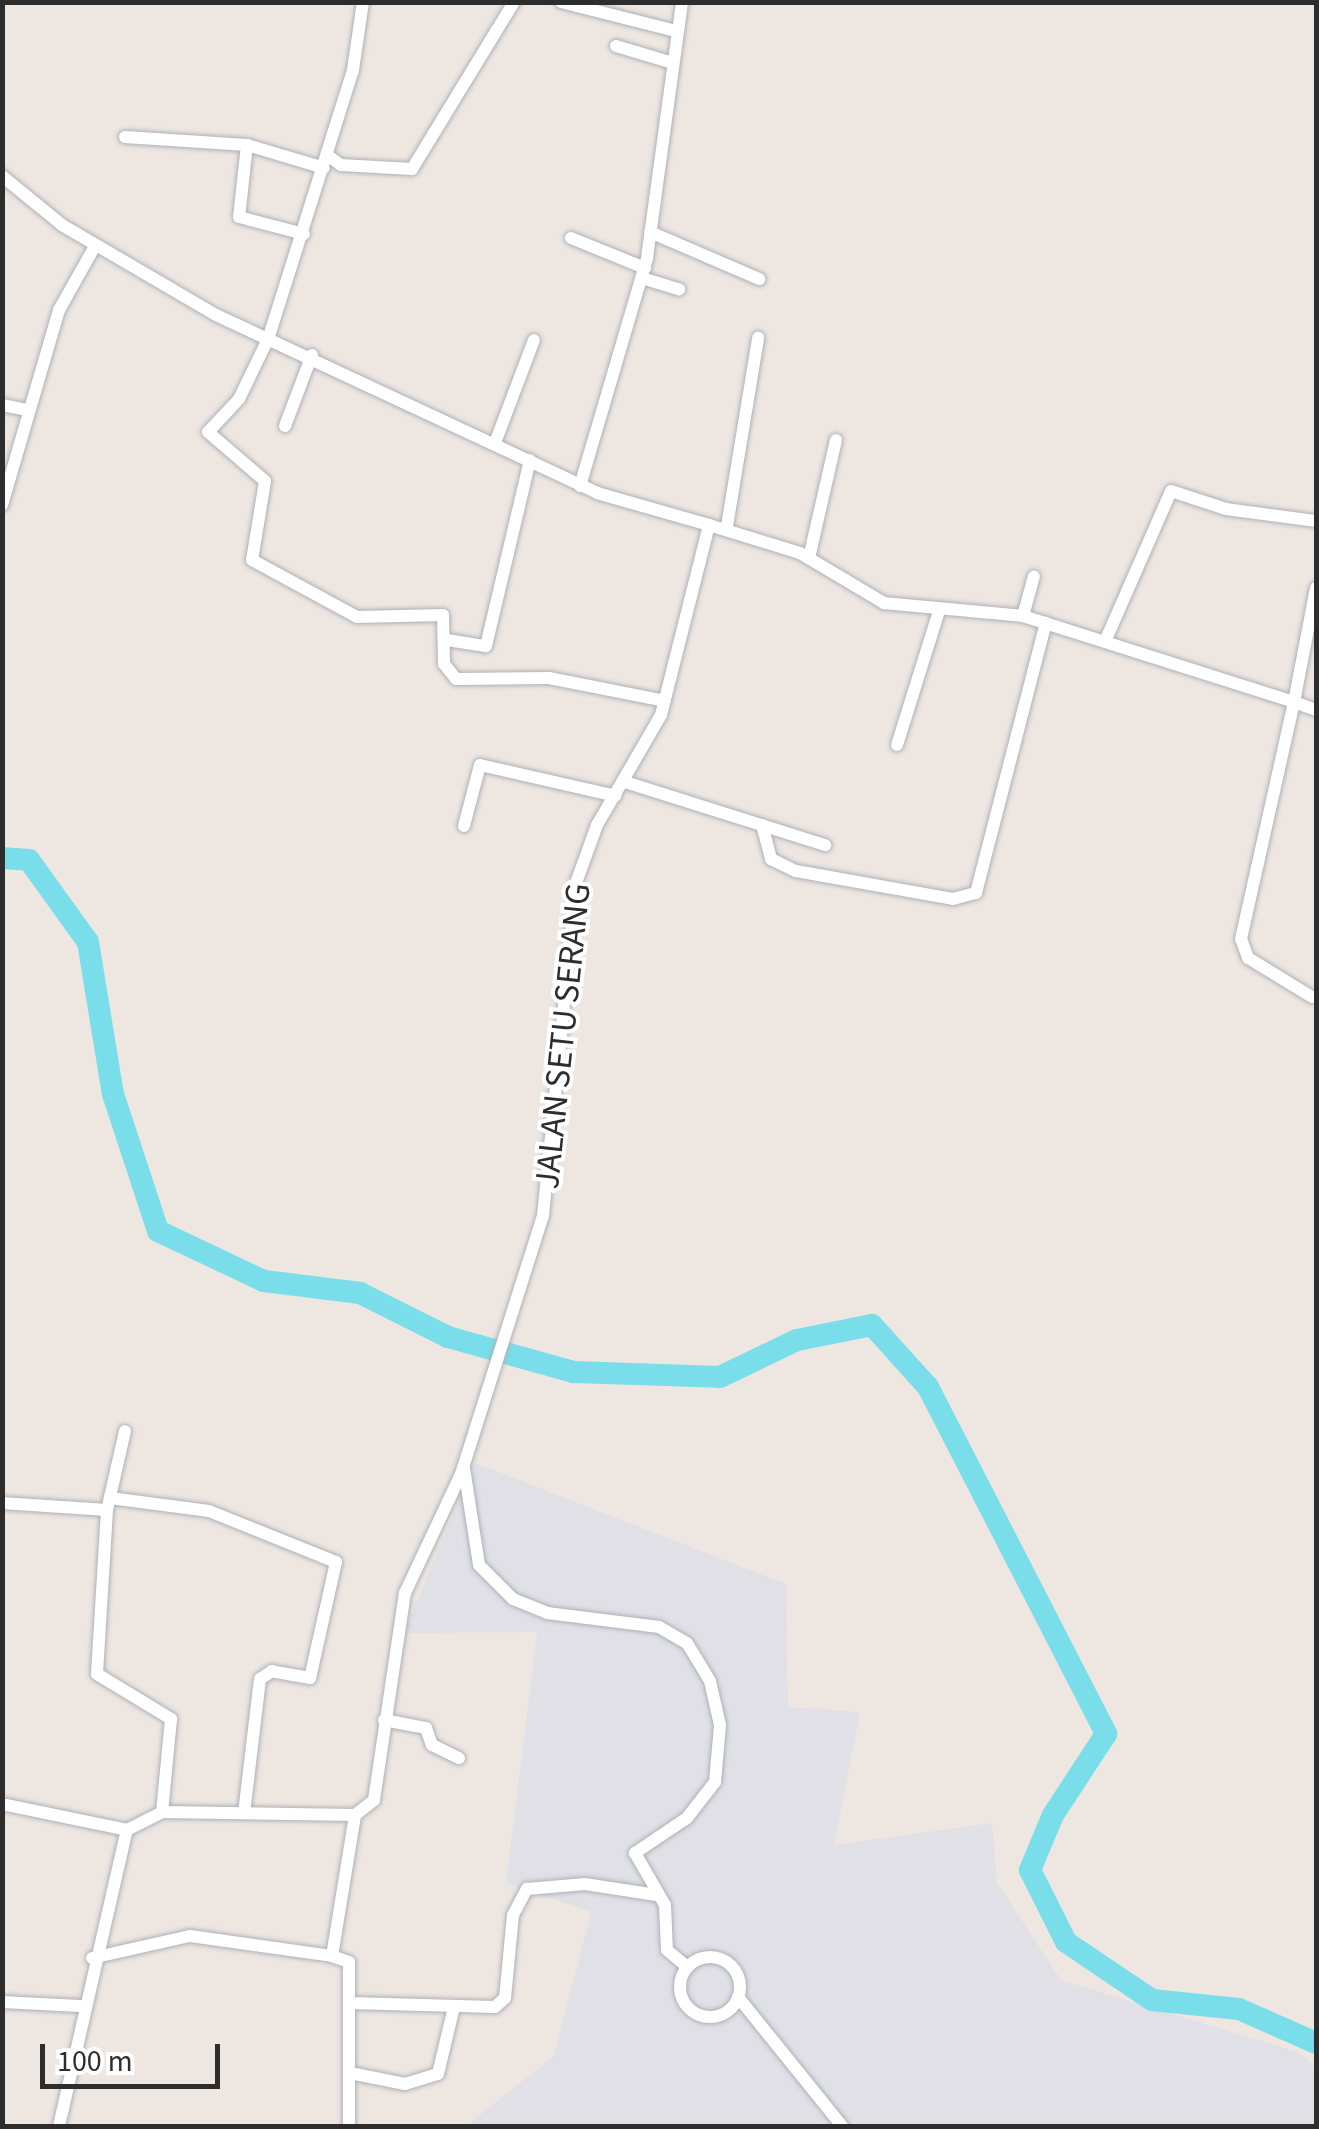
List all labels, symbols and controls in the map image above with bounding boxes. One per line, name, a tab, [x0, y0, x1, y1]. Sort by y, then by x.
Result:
street label: JALAN SETU SERANG	[526, 881, 600, 1191]
scale bar	[45, 2024, 225, 2086]
text: 100 m	[57, 2040, 133, 2083]

